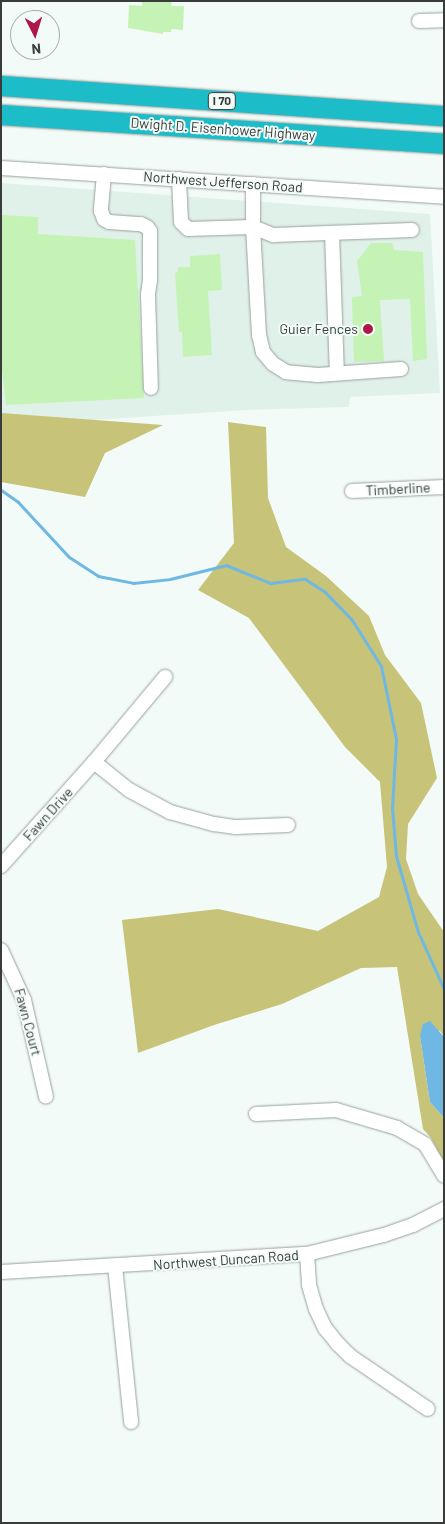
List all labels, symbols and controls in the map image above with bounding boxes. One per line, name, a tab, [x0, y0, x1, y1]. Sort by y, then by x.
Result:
north arrow	[10, 10, 60, 60]
text: N	[31, 41, 42, 58]
road number: I 70	[207, 92, 237, 110]
street label: Dwight D. Eisenhower Highway	[130, 114, 316, 144]
street label: Northwest Jefferson Road	[143, 168, 303, 196]
place label: Guier Fences	[279, 321, 358, 337]
marker: Guier Fences	[362, 323, 374, 335]
street label: Timberline	[365, 479, 431, 499]
street label: Fawn Drive	[20, 784, 76, 844]
street label: Fawn Court	[11, 986, 45, 1058]
street label: Northwest Duncan Road	[153, 1247, 299, 1273]

